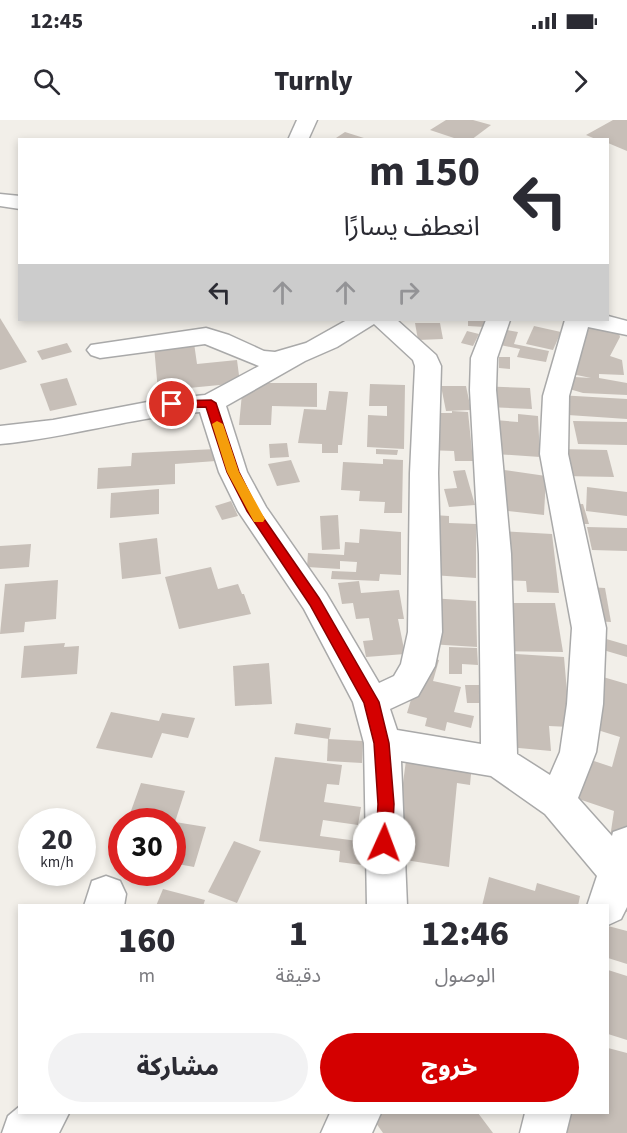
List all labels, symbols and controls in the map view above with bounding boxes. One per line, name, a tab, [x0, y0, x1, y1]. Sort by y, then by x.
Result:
text: 12:45	[30, 5, 83, 37]
text: Turnly	[274, 62, 353, 101]
icon: search	[30, 65, 63, 98]
icon: forward	[564, 65, 597, 98]
text: 150 m	[369, 142, 480, 202]
icon: left	[501, 162, 579, 240]
text: انعطف يسارًا	[343, 207, 480, 246]
icon: left	[203, 276, 236, 309]
icon: ahead	[266, 276, 299, 309]
icon: ahead	[329, 276, 362, 309]
icon: right	[392, 276, 425, 309]
pin	[146, 378, 197, 429]
icon: arrive	[155, 387, 188, 420]
speed limit sign: 30	[108, 808, 186, 886]
position arrow	[352, 811, 416, 875]
text: 20	[41, 818, 73, 861]
text: km/h	[40, 852, 74, 873]
text: 1	[289, 908, 308, 959]
text: 12:46	[421, 908, 509, 959]
text: 160	[118, 915, 176, 966]
text: m	[138, 962, 155, 990]
text: دقيقة	[276, 962, 321, 990]
text: الوصول	[435, 962, 495, 990]
button: مشاركة	[48, 1033, 308, 1102]
button: خروج	[320, 1033, 579, 1102]

